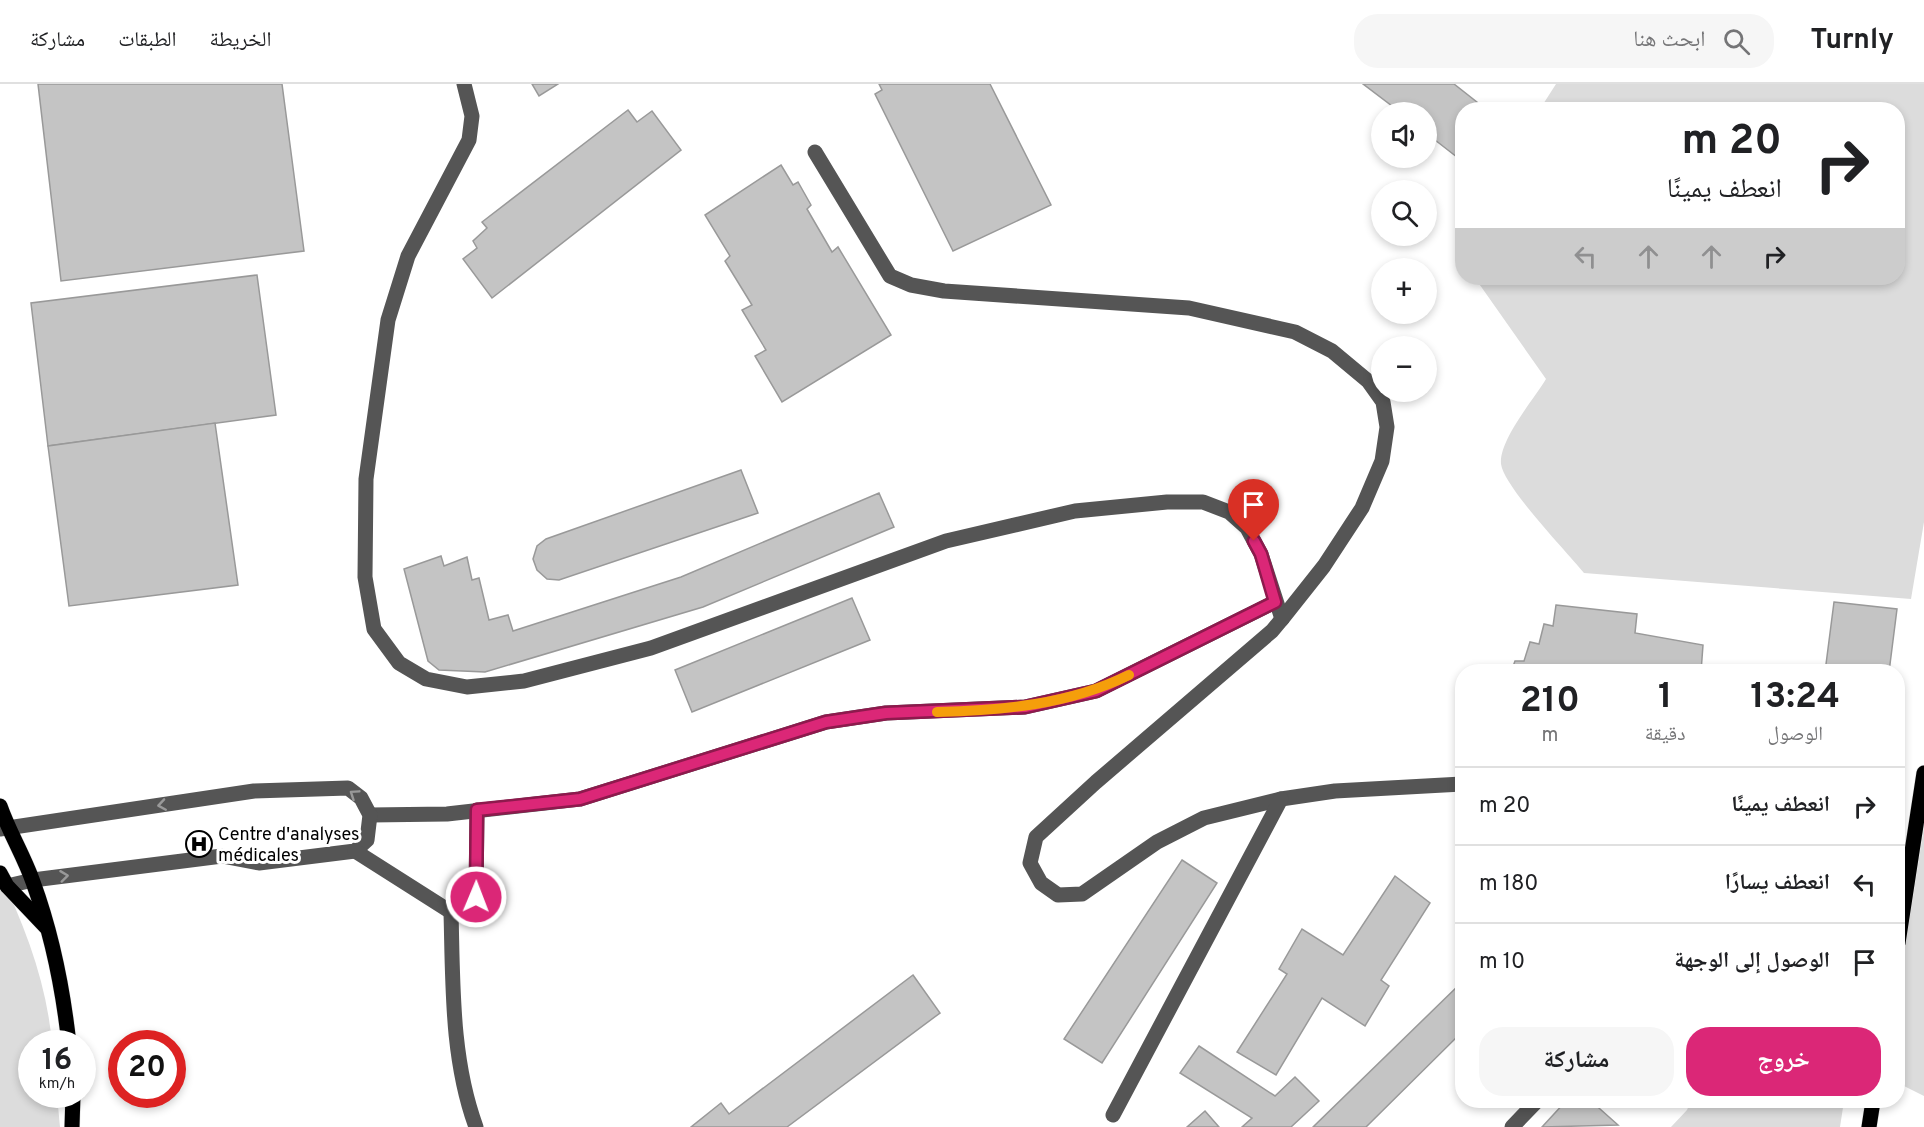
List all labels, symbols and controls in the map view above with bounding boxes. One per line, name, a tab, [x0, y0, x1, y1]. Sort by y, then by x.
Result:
search box	[1354, 14, 1774, 68]
text: Turnly	[1810, 23, 1894, 59]
icon: search	[1720, 25, 1753, 58]
text: مشاركة	[30, 27, 85, 54]
text: الطبقات	[118, 27, 177, 54]
text: الخريطة	[210, 27, 271, 54]
text: ابحث هنا	[1633, 27, 1705, 54]
map controls	[1371, 102, 1437, 402]
button: sound	[1371, 102, 1437, 168]
text: 20 m	[1681, 116, 1782, 169]
icon: right	[1803, 126, 1881, 204]
text: انعطف يمينًا	[1667, 173, 1782, 207]
button: search	[1371, 180, 1437, 246]
icon: left	[1569, 240, 1602, 273]
icon: ahead	[1632, 240, 1665, 273]
icon: ahead	[1695, 240, 1728, 273]
icon: right	[1758, 240, 1791, 273]
button: +	[1371, 258, 1437, 324]
button: −	[1371, 336, 1437, 402]
pin	[1228, 479, 1279, 541]
icon: arrive	[1237, 488, 1270, 521]
text: 1	[1658, 675, 1672, 721]
text: 13:24	[1750, 675, 1840, 721]
text: 210	[1520, 679, 1580, 725]
text: دقيقة	[1645, 722, 1685, 748]
text: الوصول	[1768, 722, 1823, 748]
text: m	[1541, 723, 1558, 749]
one-way arrow	[349, 790, 360, 801]
icon: right	[1848, 790, 1881, 823]
text: انعطف يمينًا	[1731, 792, 1830, 819]
text: 20 m	[1479, 793, 1530, 820]
one-way arrow	[157, 798, 166, 810]
place label: Centre d'analyses médicales	[218, 824, 359, 868]
hospital icon: Centre d'analyses médicales	[184, 829, 214, 859]
position arrow	[444, 865, 508, 929]
icon: left	[1848, 868, 1881, 901]
one-way arrow	[60, 870, 69, 883]
text: انعطف يسارًا	[1725, 870, 1830, 897]
text: 180 m	[1479, 871, 1538, 898]
icon: arrive	[1848, 946, 1881, 979]
text: الوصول إلى الوجهة	[1674, 948, 1830, 975]
text: 10 m	[1479, 949, 1525, 976]
button: مشاركة	[1479, 1027, 1674, 1096]
button: خروج	[1686, 1027, 1881, 1096]
speed limit sign: 20	[108, 1030, 186, 1108]
text: 16	[42, 1043, 72, 1080]
text: km/h	[39, 1075, 75, 1094]

